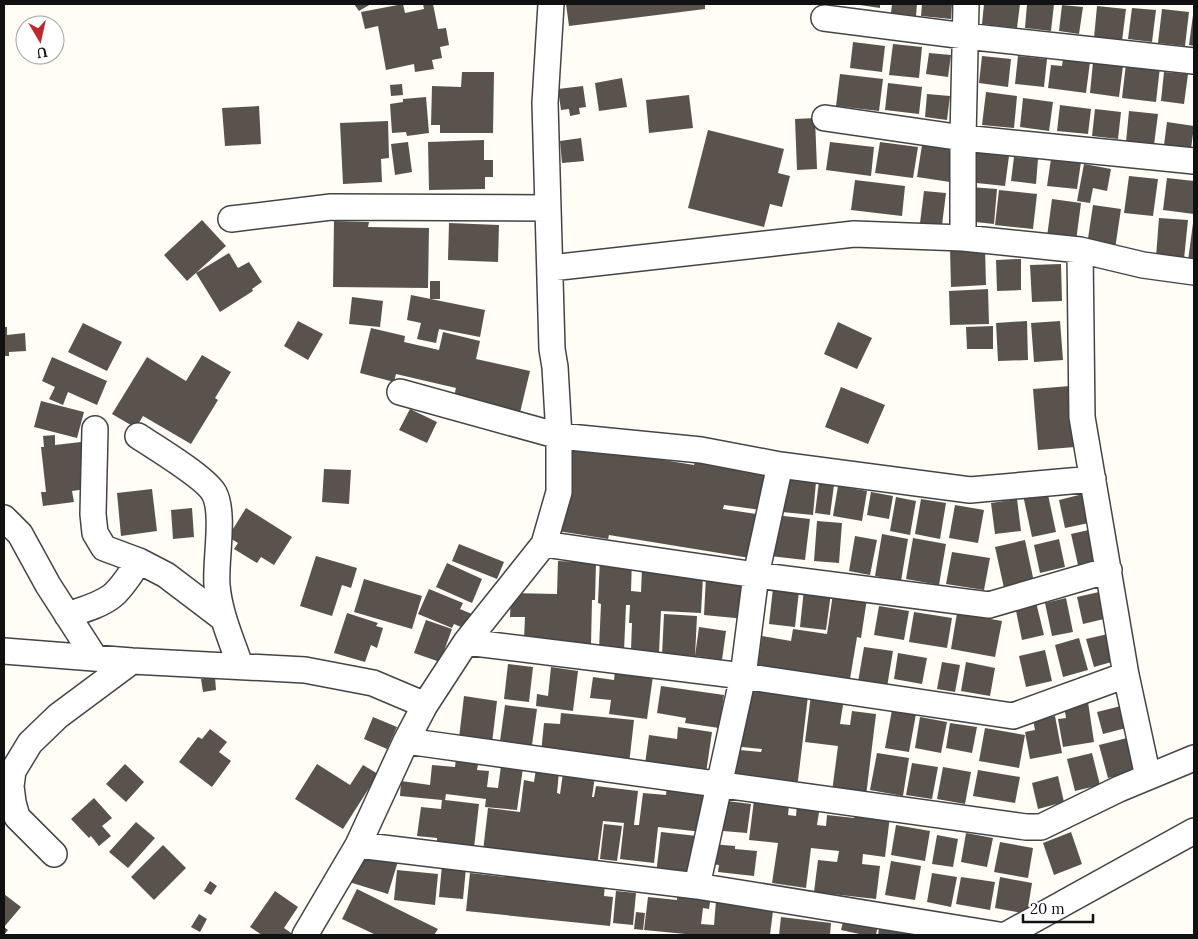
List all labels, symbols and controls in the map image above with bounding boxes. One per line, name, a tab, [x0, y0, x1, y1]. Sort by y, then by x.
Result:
north arrow	[15, 15, 65, 65]
text: U	[35, 43, 49, 63]
scale bar	[1023, 892, 1093, 924]
text: 20 m	[1030, 899, 1065, 918]

